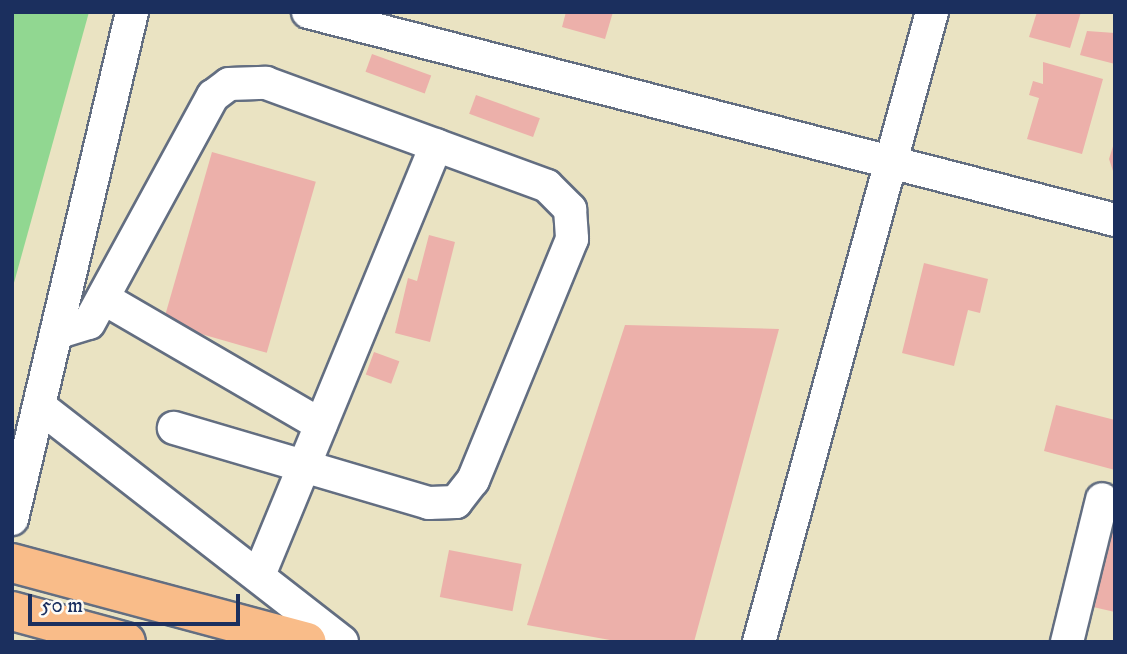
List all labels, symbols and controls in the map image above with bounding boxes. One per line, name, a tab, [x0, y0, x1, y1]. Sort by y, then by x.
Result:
scale bar	[32, 580, 243, 624]
text: 50 m	[41, 593, 83, 619]

